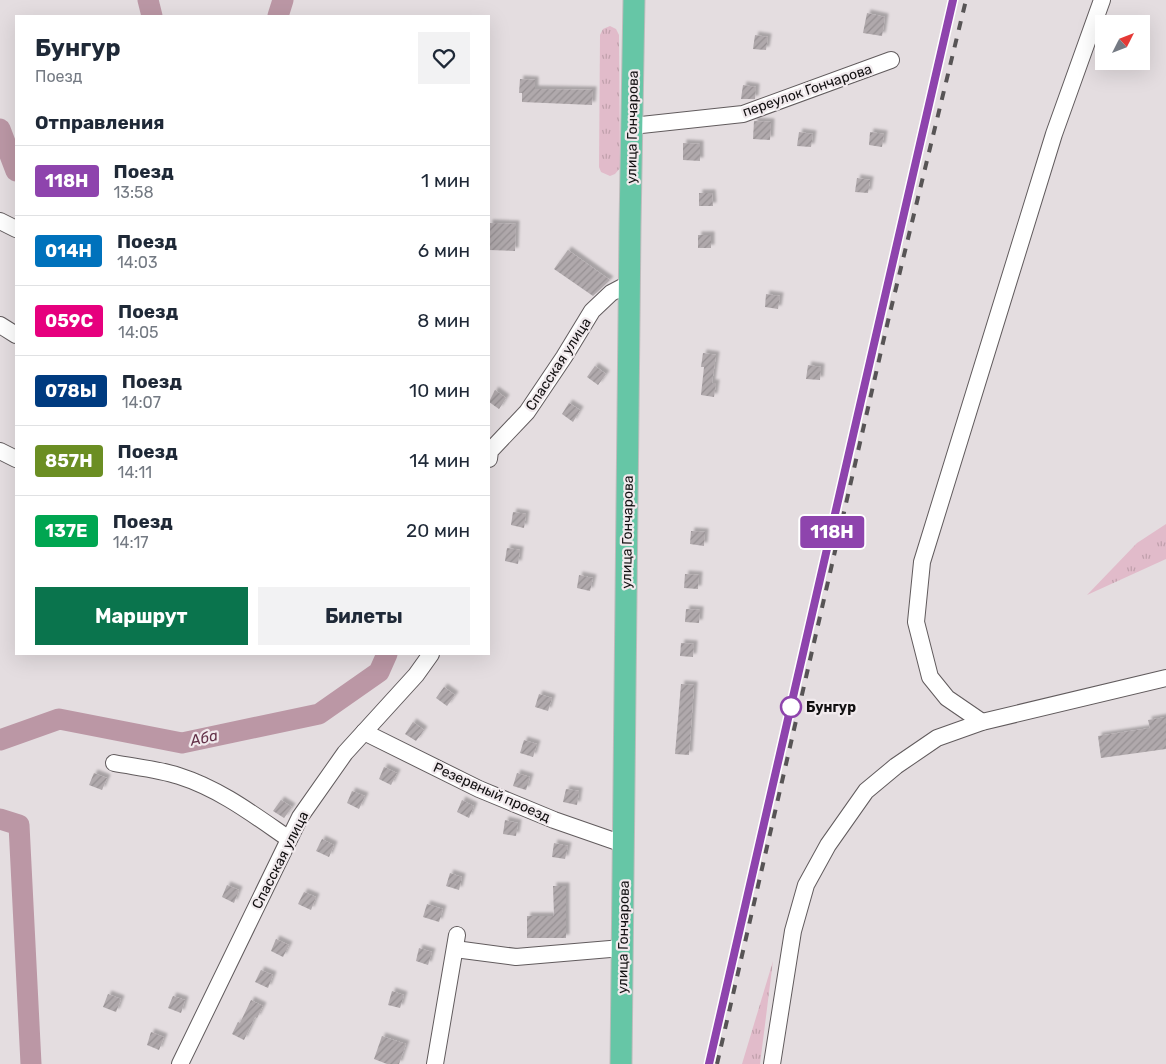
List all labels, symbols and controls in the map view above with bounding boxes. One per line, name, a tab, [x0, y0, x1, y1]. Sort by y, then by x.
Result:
north arrow	[1095, 15, 1150, 70]
map controls	[1095, 15, 1150, 70]
button: heart	[418, 32, 470, 84]
text: Бунгур	[35, 34, 121, 62]
street label: переулок Гончарова	[740, 60, 874, 121]
text: Поезд	[35, 67, 82, 86]
street label: улица Гончарова	[623, 70, 642, 184]
text: Отправления	[35, 111, 165, 134]
text: Поезд	[114, 160, 174, 183]
text: 1 мин	[421, 169, 470, 192]
text: 118Н	[45, 170, 89, 192]
text: 13:58	[114, 183, 154, 202]
text: Поезд	[117, 230, 177, 253]
text: 6 мин	[418, 239, 470, 262]
text: 014Н	[45, 240, 92, 262]
text: 14:03	[117, 253, 158, 272]
text: Поезд	[118, 300, 178, 323]
text: 8 мин	[417, 309, 470, 332]
text: 059С	[45, 310, 93, 332]
street label: Спасская улица	[522, 315, 595, 414]
text: 14:05	[118, 323, 159, 342]
text: Поезд	[122, 370, 182, 393]
text: 10 мин	[409, 379, 470, 402]
text: 078Ы	[45, 380, 97, 402]
text: 14:07	[122, 393, 161, 412]
text: Поезд	[118, 440, 178, 463]
text: 14 мин	[409, 449, 470, 472]
text: 857Н	[45, 450, 93, 472]
text: 14:11	[118, 463, 152, 482]
street label: улица Гончарова	[618, 475, 637, 589]
text: Поезд	[113, 510, 173, 533]
line badge: 118Н	[797, 516, 867, 548]
text: 20 мин	[406, 519, 470, 542]
text: 137Е	[45, 520, 88, 542]
text: 118Н	[810, 521, 854, 543]
text: 14:17	[113, 533, 149, 552]
button: Маршрут	[35, 587, 248, 645]
button: Билеты	[258, 587, 470, 645]
marker: Бунгур	[780, 696, 802, 718]
place label: Бунгур	[806, 699, 856, 716]
water label: Аба	[188, 726, 220, 750]
street label: Резервный проезд	[431, 759, 553, 826]
street label: Спасская улица	[249, 809, 312, 912]
street label: улица Гончарова	[614, 880, 633, 994]

